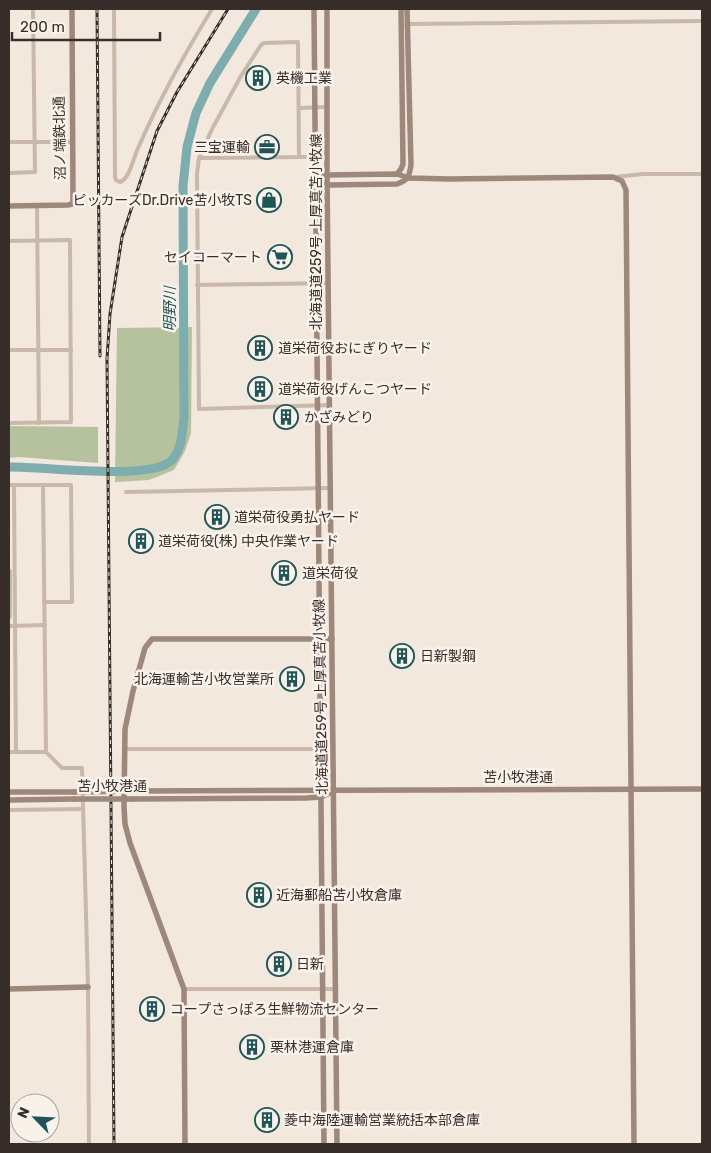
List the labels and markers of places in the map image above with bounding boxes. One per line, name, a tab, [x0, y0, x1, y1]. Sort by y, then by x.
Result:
building icon: 英機工業	[245, 65, 271, 91]
place label: 英機工業	[276, 70, 332, 87]
office icon: 三宝運輸	[254, 134, 280, 160]
place label: 三宝運輸	[194, 139, 250, 156]
shop icon: ピッカーズDr.Drive苫小牧TS	[256, 187, 282, 213]
place label: ピッカーズDr.Drive苫小牧TS	[73, 192, 252, 209]
supermarket icon: セイコーマート	[267, 244, 293, 270]
place label: セイコーマート	[164, 249, 262, 266]
building icon: 道栄荷役おにぎりヤード	[247, 335, 273, 361]
place label: 道栄荷役おにぎりヤード	[278, 340, 432, 357]
building icon: 道栄荷役げんこつヤード	[247, 376, 273, 402]
place label: 道栄荷役げんこつヤード	[278, 381, 432, 398]
building icon: かざみどり	[273, 404, 299, 430]
place label: かざみどり	[304, 409, 374, 426]
building icon: 道栄荷役勇払ヤード	[204, 504, 230, 530]
place label: 道栄荷役勇払ヤード	[234, 509, 360, 526]
building icon: 道栄荷役(株) 中央作業ヤード	[128, 528, 154, 554]
place label: 道栄荷役(株) 中央作業ヤード	[158, 533, 339, 550]
building icon: 道栄荷役	[271, 560, 297, 586]
place label: 道栄荷役	[302, 565, 358, 582]
building icon: 日新製鋼	[389, 643, 415, 669]
place label: 日新製鋼	[420, 648, 476, 665]
building icon: 北海運輸苫小牧営業所	[279, 666, 305, 692]
place label: 北海運輸苫小牧営業所	[134, 671, 274, 688]
building icon: 近海郵船苫小牧倉庫	[246, 882, 272, 908]
place label: 近海郵船苫小牧倉庫	[276, 887, 402, 904]
building icon: 日新	[266, 951, 292, 977]
place label: 日新	[296, 956, 324, 973]
building icon: コープさっぽろ生鮮物流センター	[139, 996, 165, 1022]
place label: コープさっぽろ生鮮物流センター	[170, 1001, 379, 1018]
building icon: 栗林港運倉庫	[239, 1034, 265, 1060]
place label: 栗林港運倉庫	[270, 1039, 354, 1056]
building icon: 菱中海陸運輸営業統括本部倉庫	[254, 1107, 280, 1133]
place label: 菱中海陸運輸営業統括本部倉庫	[284, 1112, 480, 1129]

